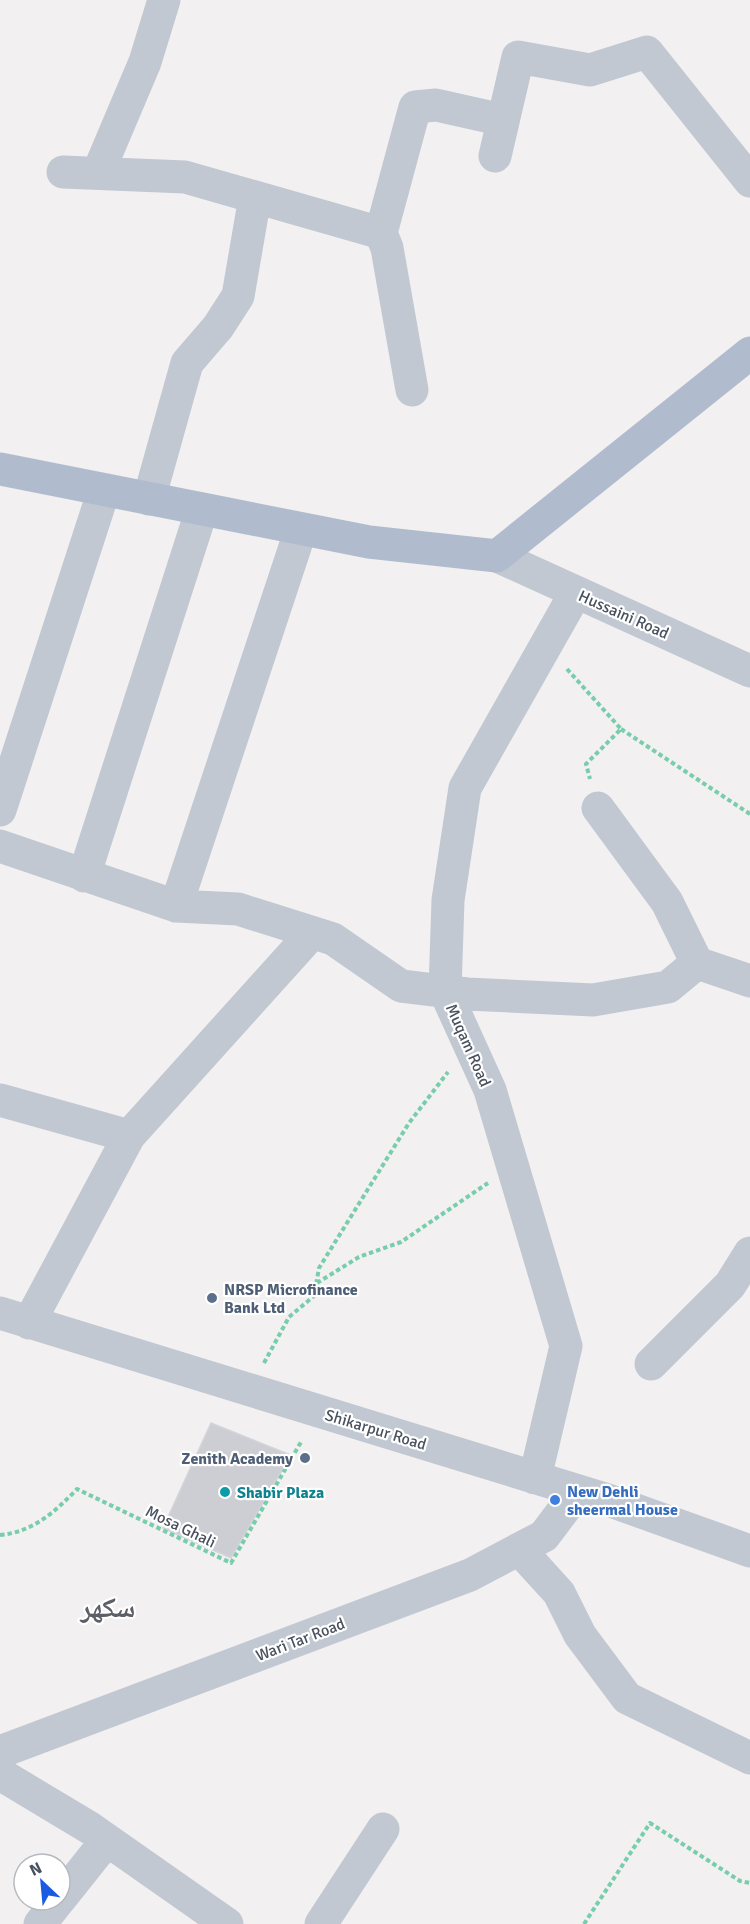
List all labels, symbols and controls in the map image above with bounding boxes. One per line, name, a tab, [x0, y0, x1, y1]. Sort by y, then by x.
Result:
street label: Hussaini Road	[575, 586, 672, 644]
street label: Muqam Road	[441, 1001, 495, 1090]
place label: NRSP Microfinance Bank Ltd	[224, 1280, 358, 1318]
marker: NRSP Microfinance Bank Ltd	[205, 1291, 219, 1305]
street label: Shikarpur Road	[323, 1405, 429, 1455]
place label: Zenith Academy	[181, 1449, 293, 1469]
marker: Zenith Academy	[298, 1451, 312, 1465]
place label: New Dehli sheermal House	[567, 1482, 678, 1520]
place label: Shabir Plaza	[237, 1483, 324, 1503]
marker: Shabir Plaza	[218, 1485, 232, 1499]
marker: New Dehli sheermal House	[548, 1493, 562, 1507]
street label: Mosa Ghali	[142, 1501, 219, 1553]
district label: سکھر	[80, 1591, 135, 1625]
street label: Wari Tar Road	[253, 1614, 348, 1666]
north arrow	[12, 1852, 72, 1912]
text: N	[26, 1858, 45, 1881]

